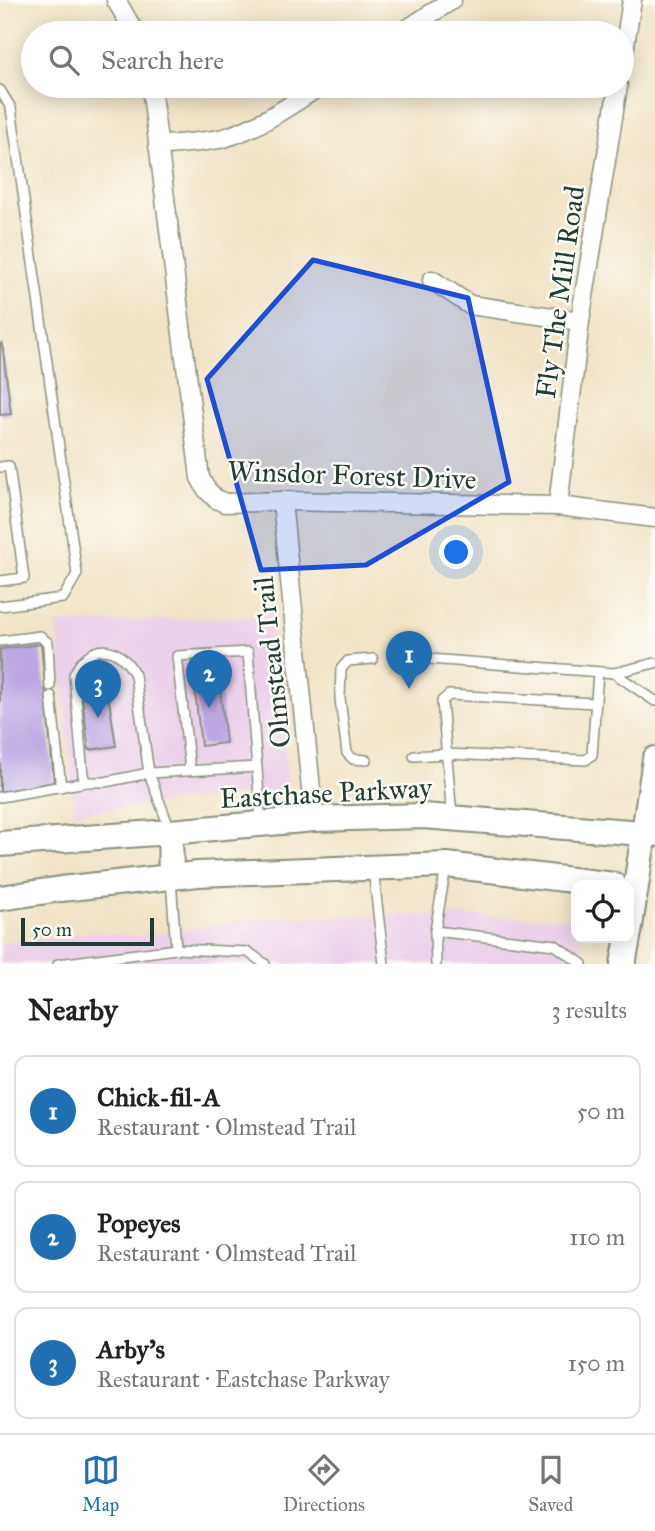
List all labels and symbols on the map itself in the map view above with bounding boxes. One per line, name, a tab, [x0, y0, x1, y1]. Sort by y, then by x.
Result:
street label: Fly The Mill Road	[528, 183, 592, 401]
street label: Winsdor Forest Drive	[227, 453, 477, 497]
your location	[439, 535, 473, 569]
street label: Olmstead Trail	[246, 574, 298, 749]
pin: 1	[386, 631, 432, 689]
pin: 2	[186, 650, 232, 708]
pin: 3	[75, 660, 121, 718]
street label: Eastchase Parkway	[219, 770, 434, 816]
scale bar	[21, 915, 154, 947]

